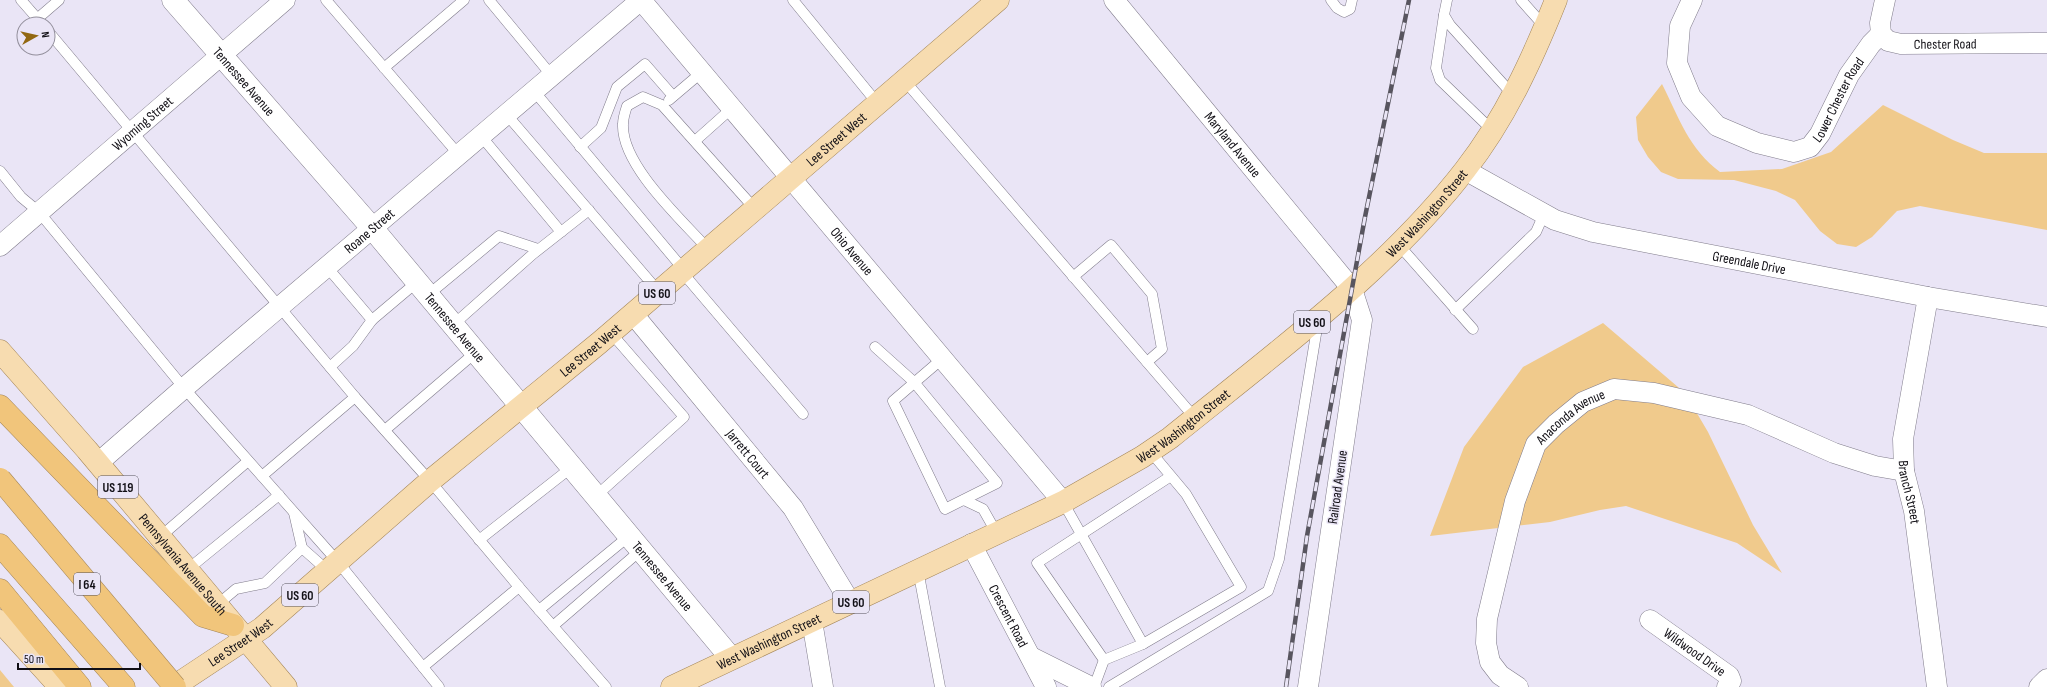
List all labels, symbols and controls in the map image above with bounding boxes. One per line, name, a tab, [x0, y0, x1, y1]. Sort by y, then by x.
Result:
north arrow	[16, 16, 56, 56]
text: N	[39, 31, 52, 39]
street label: Chester Road	[1914, 35, 1977, 53]
street label: Tennessee Avenue	[209, 44, 278, 120]
street label: Lower Chester Road	[1809, 54, 1868, 146]
street label: Wyoming Street	[109, 93, 177, 155]
street label: Lee Street West	[803, 109, 870, 170]
street label: Maryland Avenue	[1201, 109, 1264, 181]
street label: West Washington Street	[1383, 166, 1471, 261]
street label: Roane Street	[341, 205, 398, 257]
street label: Ohio Avenue	[827, 224, 877, 279]
street label: Greendale Drive	[1711, 247, 1787, 278]
road number: US 60	[639, 282, 675, 304]
street label: Tennessee Avenue	[421, 289, 489, 366]
road number: US 60	[1294, 311, 1330, 333]
street label: Lee Street West	[557, 320, 625, 381]
street label: West Washington Street	[1134, 385, 1234, 467]
street label: Anaconda Avenue	[1532, 386, 1607, 449]
street label: Jarrett Court	[722, 425, 773, 482]
street label: Railroad Avenue	[1324, 449, 1351, 525]
street label: Branch Street	[1895, 460, 1924, 525]
road number: US 119	[98, 476, 138, 498]
street label: Pennsylvania Avenue South	[135, 510, 230, 619]
street label: Tennessee Avenue	[628, 538, 696, 615]
road number: I 64	[74, 573, 100, 595]
street label: Crescent Road	[985, 582, 1032, 650]
road number: US 60	[282, 584, 318, 606]
road number: US 60	[833, 591, 869, 613]
street label: West Washington Street	[714, 610, 824, 674]
street label: Lee Street West	[205, 615, 276, 670]
street label: Wildwood Drive	[1660, 624, 1729, 680]
scale bar	[18, 645, 140, 671]
text: 50 m	[24, 652, 44, 667]

